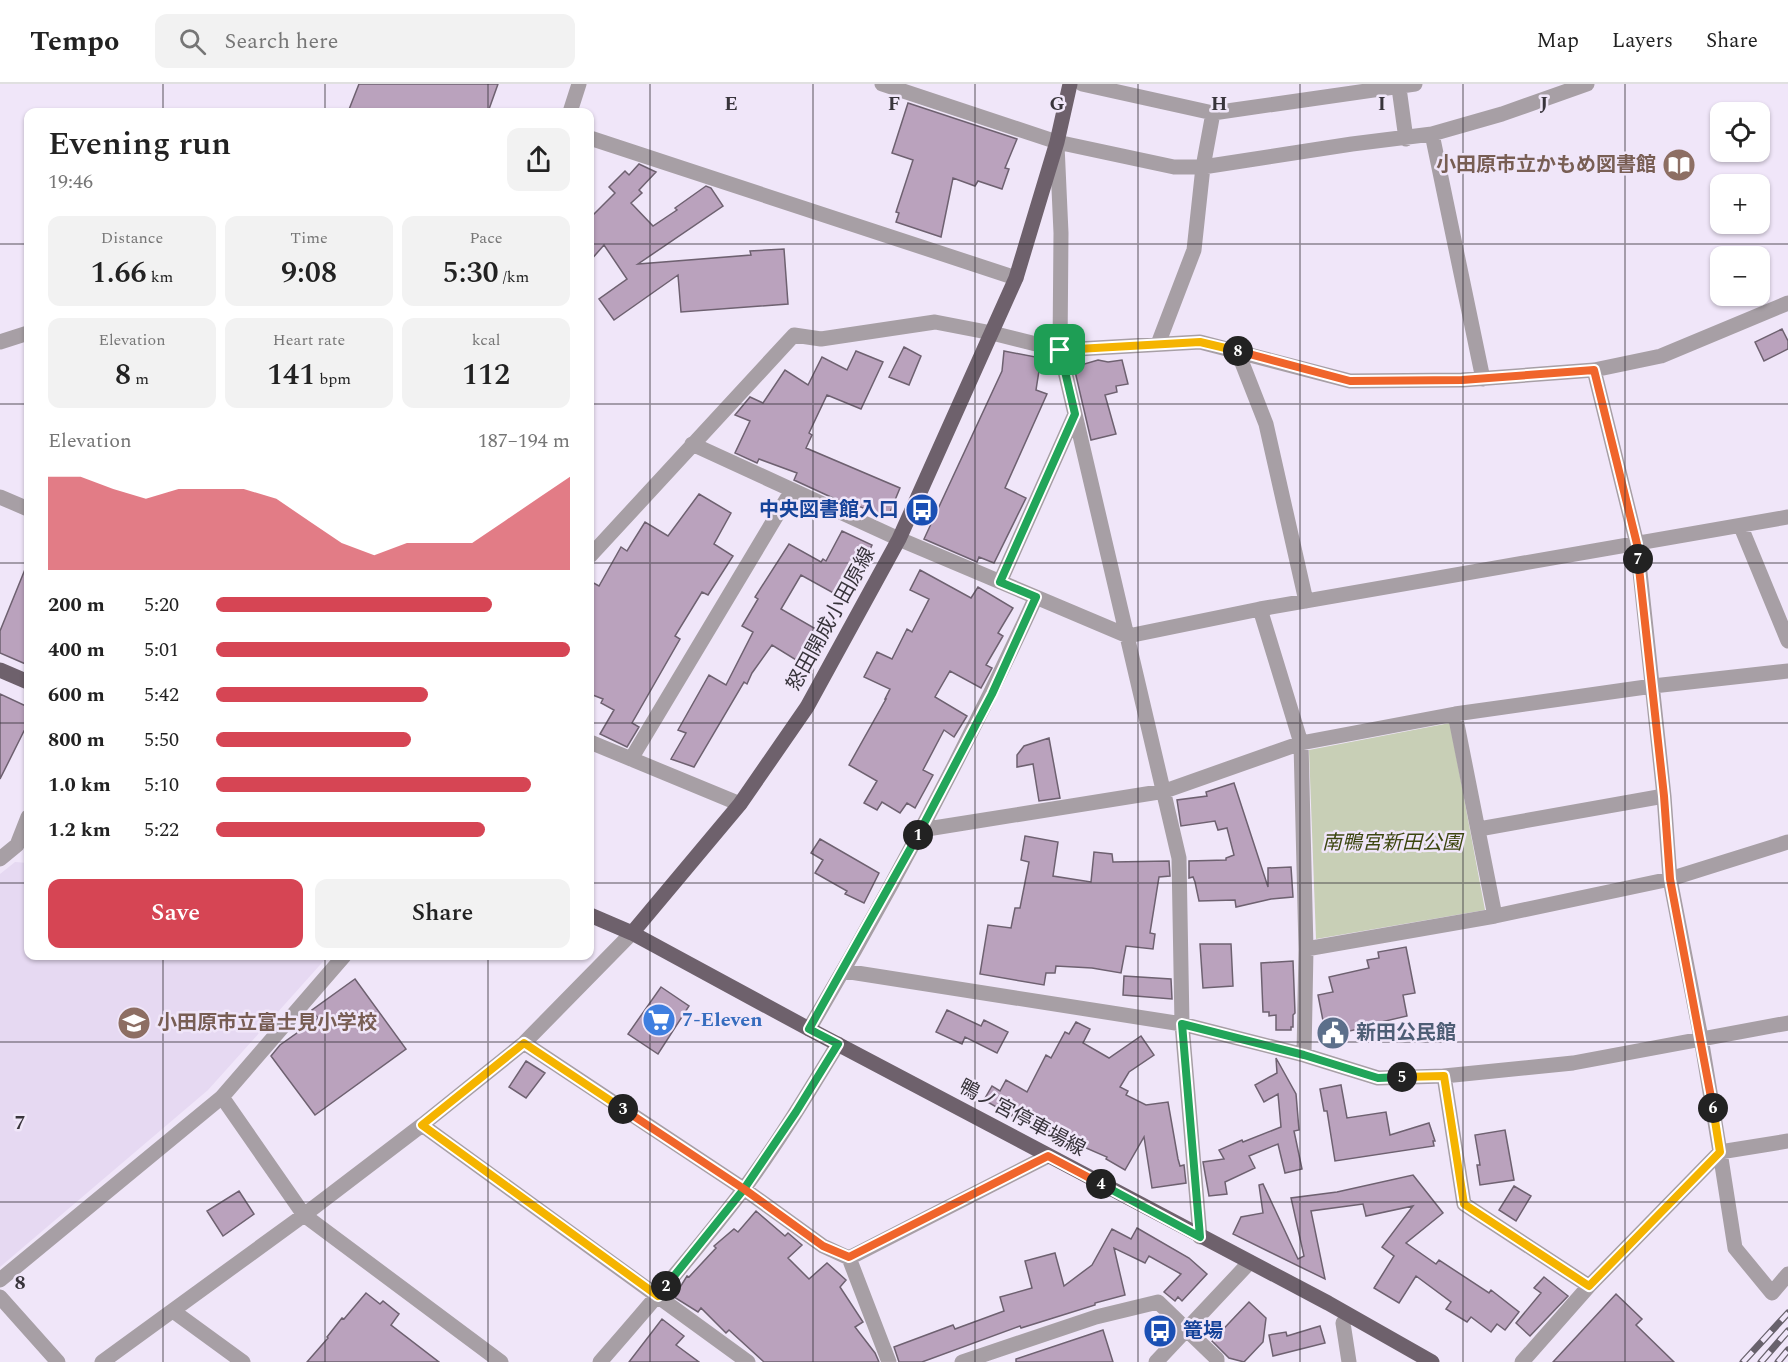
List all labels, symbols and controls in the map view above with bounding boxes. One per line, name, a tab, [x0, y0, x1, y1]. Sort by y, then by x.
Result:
search box	[155, 14, 575, 68]
text: Tempo	[30, 20, 119, 63]
icon: search	[176, 25, 209, 58]
text: Search here	[224, 25, 338, 58]
text: Map	[1537, 25, 1579, 57]
text: Layers	[1612, 25, 1673, 57]
text: Share	[1706, 25, 1758, 57]
text: E	[724, 89, 738, 119]
text: F	[888, 89, 900, 119]
text: G	[1049, 89, 1065, 119]
text: H	[1211, 89, 1227, 119]
text: I	[1378, 89, 1386, 119]
text: J	[1540, 89, 1548, 119]
map controls	[1710, 102, 1770, 306]
button: locate	[1710, 102, 1770, 162]
text: Evening run	[48, 119, 231, 169]
button: share	[507, 128, 570, 191]
library icon: 小田原市立かもめ図書館	[1661, 147, 1697, 183]
place label: 小田原市立かもめ図書館	[1436, 150, 1656, 180]
text: 19:46	[48, 167, 93, 197]
button: +	[1710, 174, 1770, 234]
text: Distance	[101, 226, 163, 250]
text: Time	[290, 226, 328, 250]
text: Pace	[469, 226, 503, 250]
button: −	[1710, 246, 1770, 306]
text: 1.66	[91, 250, 147, 296]
text: 9:08	[281, 250, 337, 296]
text: 5:30	[443, 250, 499, 296]
text: km	[147, 265, 173, 289]
text: /km	[499, 265, 529, 289]
pin	[1034, 324, 1085, 375]
text: Elevation	[98, 328, 166, 352]
text: Heart rate	[273, 328, 345, 352]
text: kcal	[472, 328, 500, 352]
icon: arrive	[1043, 333, 1076, 366]
pin: 8	[1223, 336, 1253, 366]
text: 8	[1234, 339, 1242, 363]
text: 8	[115, 352, 131, 398]
text: 141	[267, 352, 315, 398]
text: 112	[462, 352, 510, 398]
text: m	[131, 367, 149, 391]
text: bpm	[315, 367, 351, 391]
text: Elevation	[48, 426, 132, 456]
text: 187–194 m	[478, 426, 570, 456]
bus stop icon: 中央図書館入口	[904, 492, 940, 528]
place label: 中央図書館入口	[759, 495, 899, 525]
street label: 怒田開成小田原線	[779, 542, 883, 696]
pin: 7	[1623, 544, 1653, 574]
text: 7	[1634, 547, 1642, 571]
text: 200 m	[48, 590, 105, 620]
text: 5:20	[144, 590, 179, 620]
text: 400 m	[48, 635, 105, 665]
text: 5:01	[144, 635, 179, 665]
text: 600 m	[48, 680, 105, 710]
text: 5:42	[144, 680, 179, 710]
text: 800 m	[48, 725, 105, 755]
text: 5:50	[144, 725, 179, 755]
text: 1.0 km	[48, 770, 111, 800]
text: 5:10	[144, 770, 179, 800]
text: 1.2 km	[48, 815, 111, 845]
text: 5:22	[144, 815, 179, 845]
pin: 1	[903, 820, 933, 850]
text: 1	[914, 823, 922, 847]
park label: 南鴨宮新田公園	[1322, 828, 1465, 858]
button: Save	[48, 879, 303, 948]
button: Share	[315, 879, 570, 948]
supermarket icon: 7-Eleven	[641, 1002, 677, 1038]
school or university icon: 小田原市立富士見小学校	[116, 1005, 152, 1041]
place label: 7-Eleven	[682, 1005, 763, 1035]
place label: 小田原市立富士見小学校	[157, 1008, 377, 1038]
public building icon: 新田公民館	[1315, 1015, 1351, 1051]
place label: 新田公民館	[1356, 1018, 1456, 1048]
pin: 5	[1387, 1062, 1417, 1092]
text: 5	[1398, 1065, 1406, 1089]
street label: 鴨ノ宮停車場線	[953, 1072, 1091, 1164]
pin: 6	[1698, 1093, 1728, 1123]
pin: 3	[608, 1094, 638, 1124]
text: 6	[1709, 1096, 1717, 1120]
text: 3	[619, 1097, 627, 1121]
text: 7	[14, 1108, 26, 1138]
pin: 4	[1086, 1169, 1116, 1199]
text: 4	[1097, 1172, 1105, 1196]
text: 8	[14, 1268, 26, 1298]
pin: 2	[651, 1271, 681, 1301]
text: 2	[662, 1274, 670, 1298]
bus stop icon: 篭場	[1142, 1313, 1178, 1349]
place label: 篭場	[1183, 1316, 1223, 1346]

